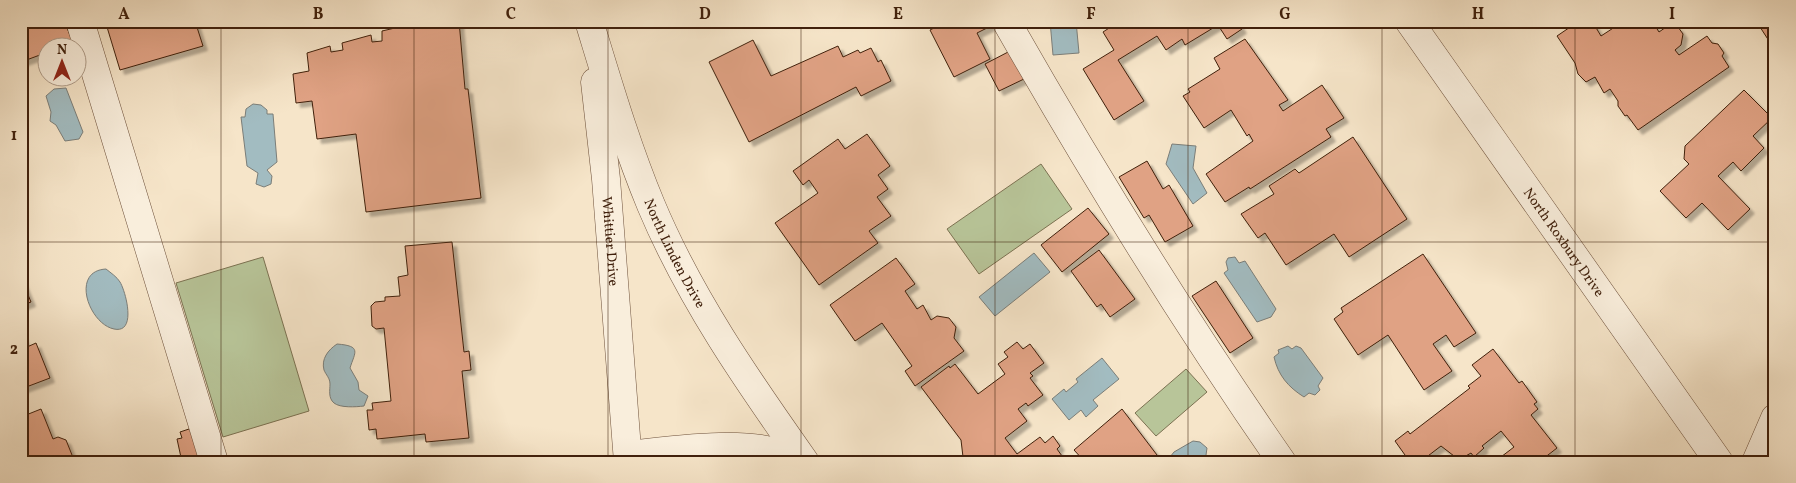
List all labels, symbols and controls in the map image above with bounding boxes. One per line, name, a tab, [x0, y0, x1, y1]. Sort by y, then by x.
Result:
text: A	[118, 4, 130, 26]
text: B	[313, 4, 324, 26]
text: C	[506, 4, 516, 26]
text: D	[699, 4, 711, 26]
text: E	[893, 4, 903, 26]
text: F	[1086, 4, 1096, 26]
text: G	[1279, 4, 1291, 26]
text: H	[1472, 4, 1484, 26]
text: I	[1669, 4, 1675, 26]
north arrow	[38, 38, 88, 88]
text: N	[57, 41, 67, 60]
text: 1	[11, 125, 17, 147]
street label: North Roxbury Drive	[1518, 184, 1608, 301]
street label: Whittier Drive	[596, 196, 622, 287]
street label: North Linden Drive	[638, 196, 709, 312]
text: 2	[10, 339, 18, 361]

